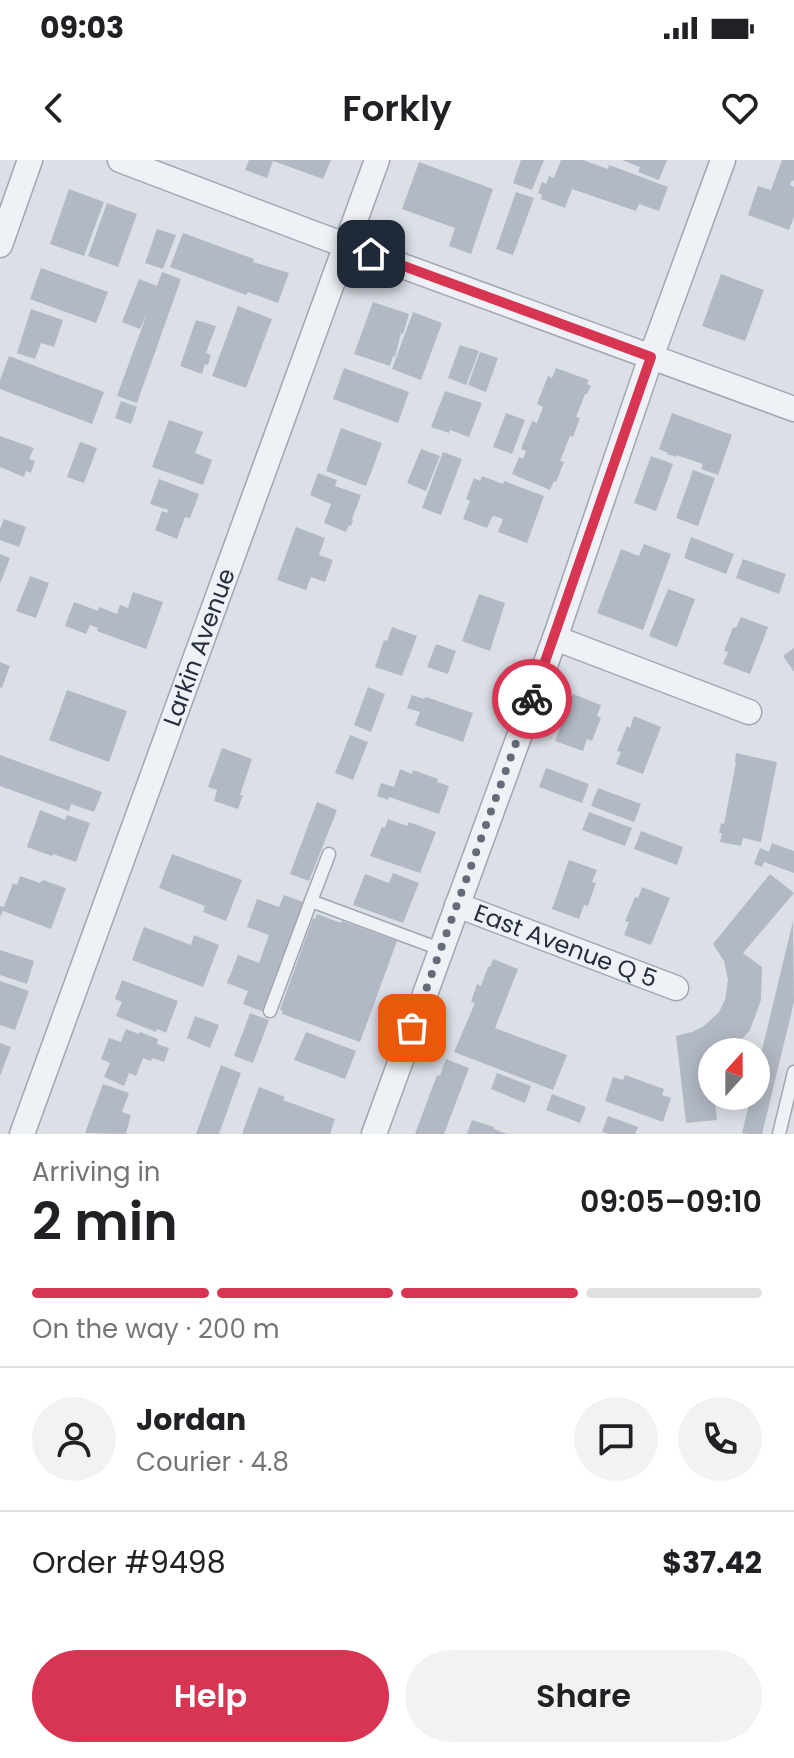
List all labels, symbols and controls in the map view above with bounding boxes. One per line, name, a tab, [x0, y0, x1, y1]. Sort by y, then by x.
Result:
text: 09:03	[40, 6, 124, 49]
text: Forkly	[342, 83, 452, 134]
icon: back	[32, 86, 76, 130]
icon: heart	[718, 86, 762, 130]
pin	[337, 220, 405, 288]
icon: home	[349, 232, 393, 276]
street label: Larkin Avenue	[155, 564, 243, 731]
courier	[492, 659, 572, 739]
icon: bike	[510, 677, 554, 721]
street label: East Avenue Q 5	[469, 896, 662, 995]
pin	[378, 994, 446, 1062]
icon: bag	[390, 1006, 434, 1050]
north arrow	[698, 1038, 770, 1110]
map controls	[698, 1038, 770, 1110]
text: Arriving in	[32, 1154, 161, 1190]
text: 09:05–09:10	[580, 1180, 762, 1223]
text: 2 min	[32, 1185, 178, 1258]
text: On the way · 200 m	[32, 1311, 279, 1347]
button: person	[32, 1397, 116, 1481]
button: chat	[574, 1397, 658, 1481]
button: phone	[678, 1397, 762, 1481]
text: Jordan	[136, 1398, 246, 1441]
text: Courier · 4.8	[136, 1444, 289, 1480]
text: Order #9498	[32, 1541, 226, 1584]
text: $37.42	[662, 1541, 762, 1584]
button: Help	[32, 1650, 389, 1742]
button: Share	[405, 1650, 762, 1742]

